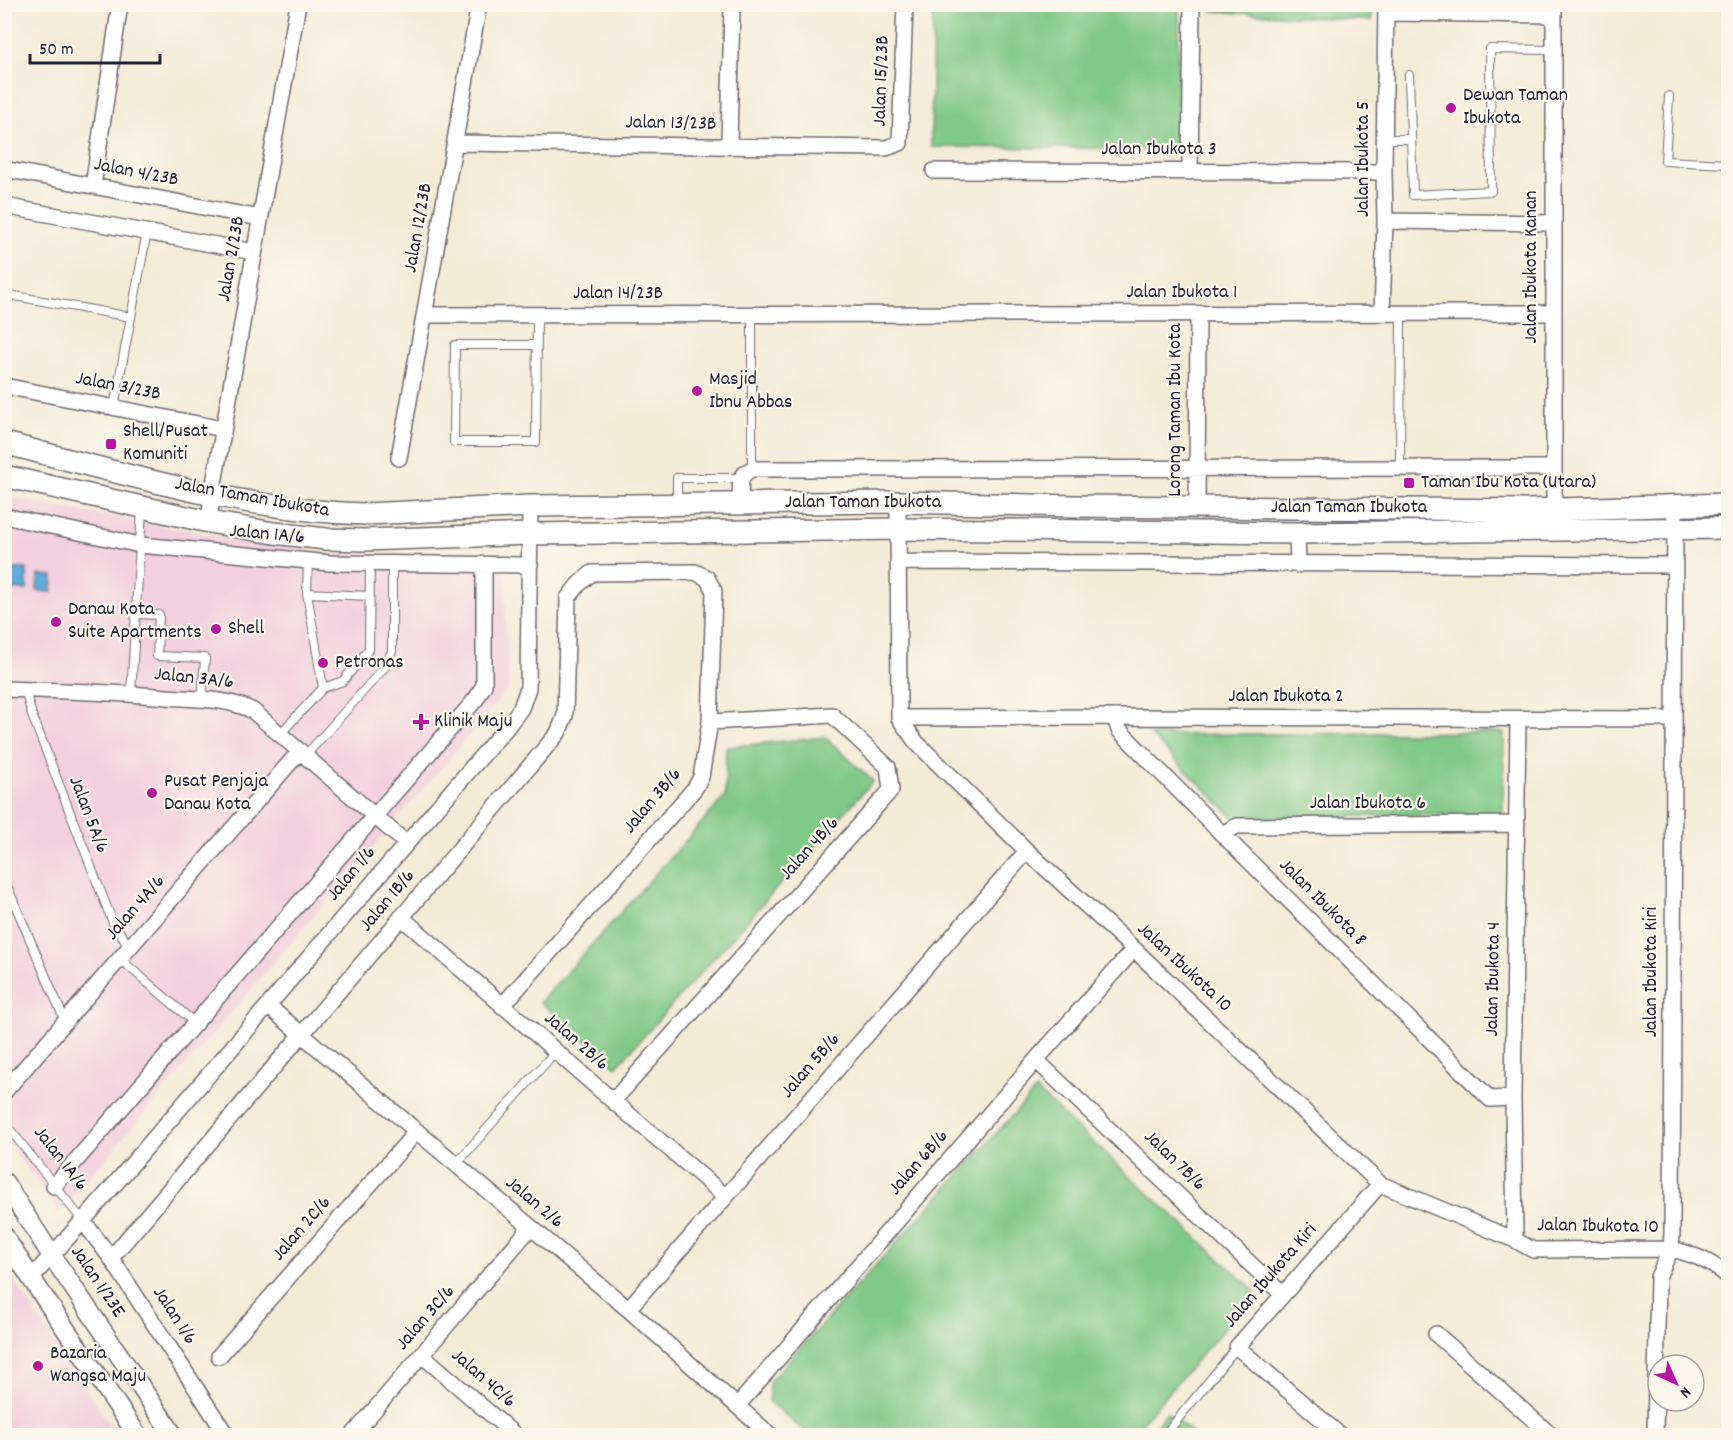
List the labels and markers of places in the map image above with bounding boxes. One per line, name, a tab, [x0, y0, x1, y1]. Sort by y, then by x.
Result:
place label: Dewan Taman Ibukota	[1463, 82, 1568, 133]
marker: Dewan Taman Ibukota	[1444, 101, 1458, 115]
place label: Masjid Ibnu Abbas	[709, 366, 792, 417]
marker: Masjid Ibnu Abbas	[690, 384, 704, 398]
place label: Shell/Pusat Komuniti	[123, 418, 208, 469]
marker: Shell/Pusat Komuniti	[104, 437, 118, 451]
place label: Taman Ibu Kota (Utara)	[1421, 469, 1596, 497]
marker: Taman Ibu Kota (Utara)	[1402, 476, 1416, 490]
place label: Danau Kota Suite Apartments	[68, 596, 202, 647]
marker: Danau Kota Suite Apartments	[49, 615, 63, 629]
place label: Shell	[228, 615, 265, 643]
marker: Shell	[209, 622, 223, 636]
place label: Petronas	[335, 649, 404, 677]
marker: Petronas	[316, 656, 330, 670]
place label: Klinik Maju	[434, 708, 512, 736]
marker: Klinik Maju	[412, 713, 430, 731]
place label: Pusat Penjaja Danau Kota	[164, 768, 268, 819]
marker: Pusat Penjaja Danau Kota	[145, 786, 159, 800]
place label: Bazaria Wangsa Maju	[50, 1340, 146, 1391]
marker: Bazaria Wangsa Maju	[31, 1359, 45, 1373]

